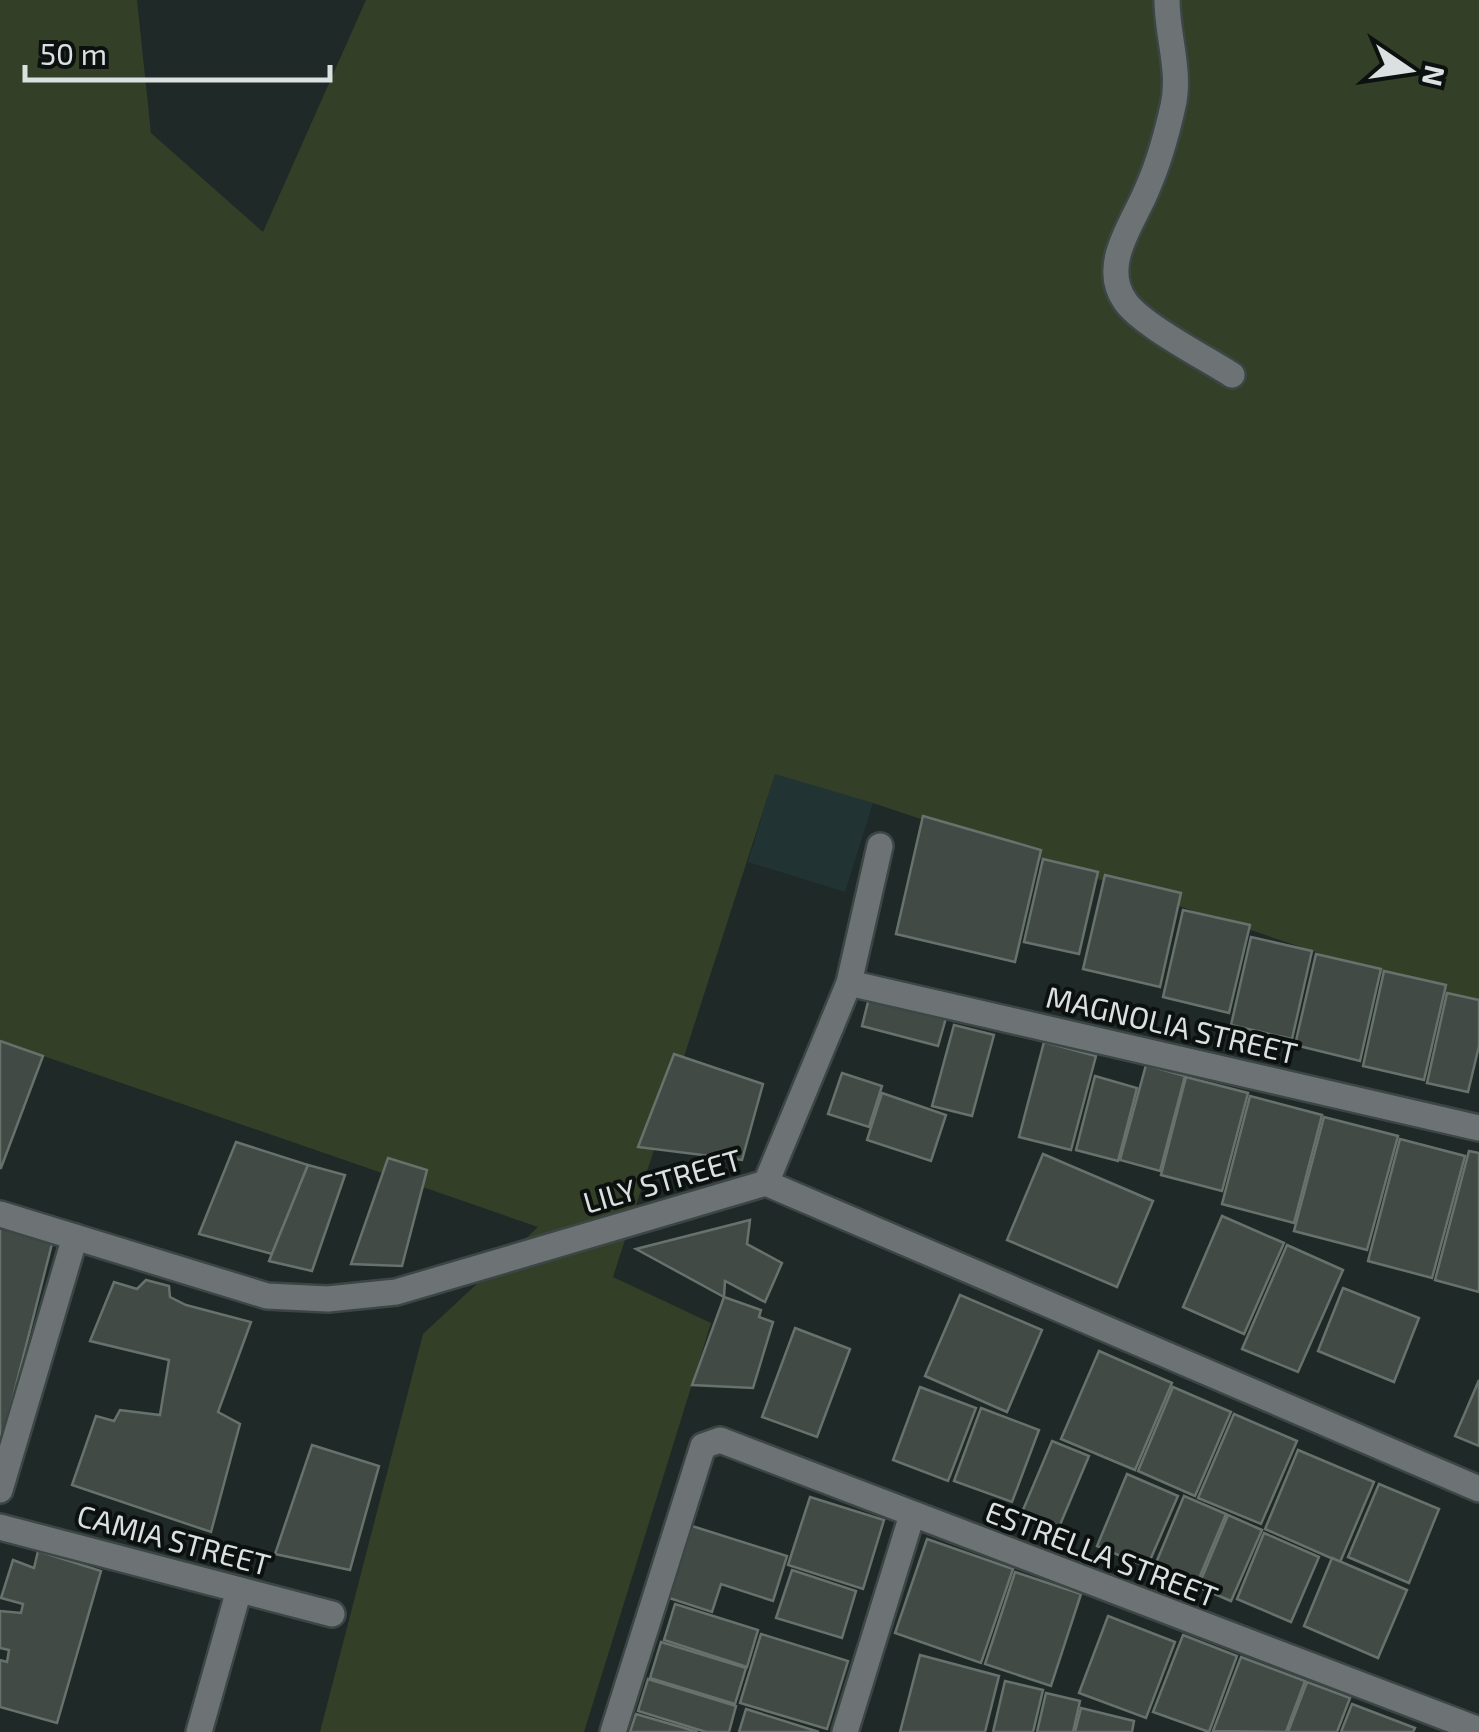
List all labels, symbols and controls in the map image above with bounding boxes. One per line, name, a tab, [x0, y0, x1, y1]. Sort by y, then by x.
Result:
scale bar	[25, 20, 330, 82]
north arrow	[1359, 20, 1459, 120]
text: 50 m	[40, 35, 107, 71]
text: N	[1415, 62, 1453, 90]
street label: MAGNOLIA STREET	[1043, 978, 1301, 1070]
street label: LILY STREET	[579, 1140, 745, 1220]
street label: ESTRELLA STREET	[981, 1492, 1223, 1614]
street label: CAMIA STREET	[74, 1496, 274, 1582]

